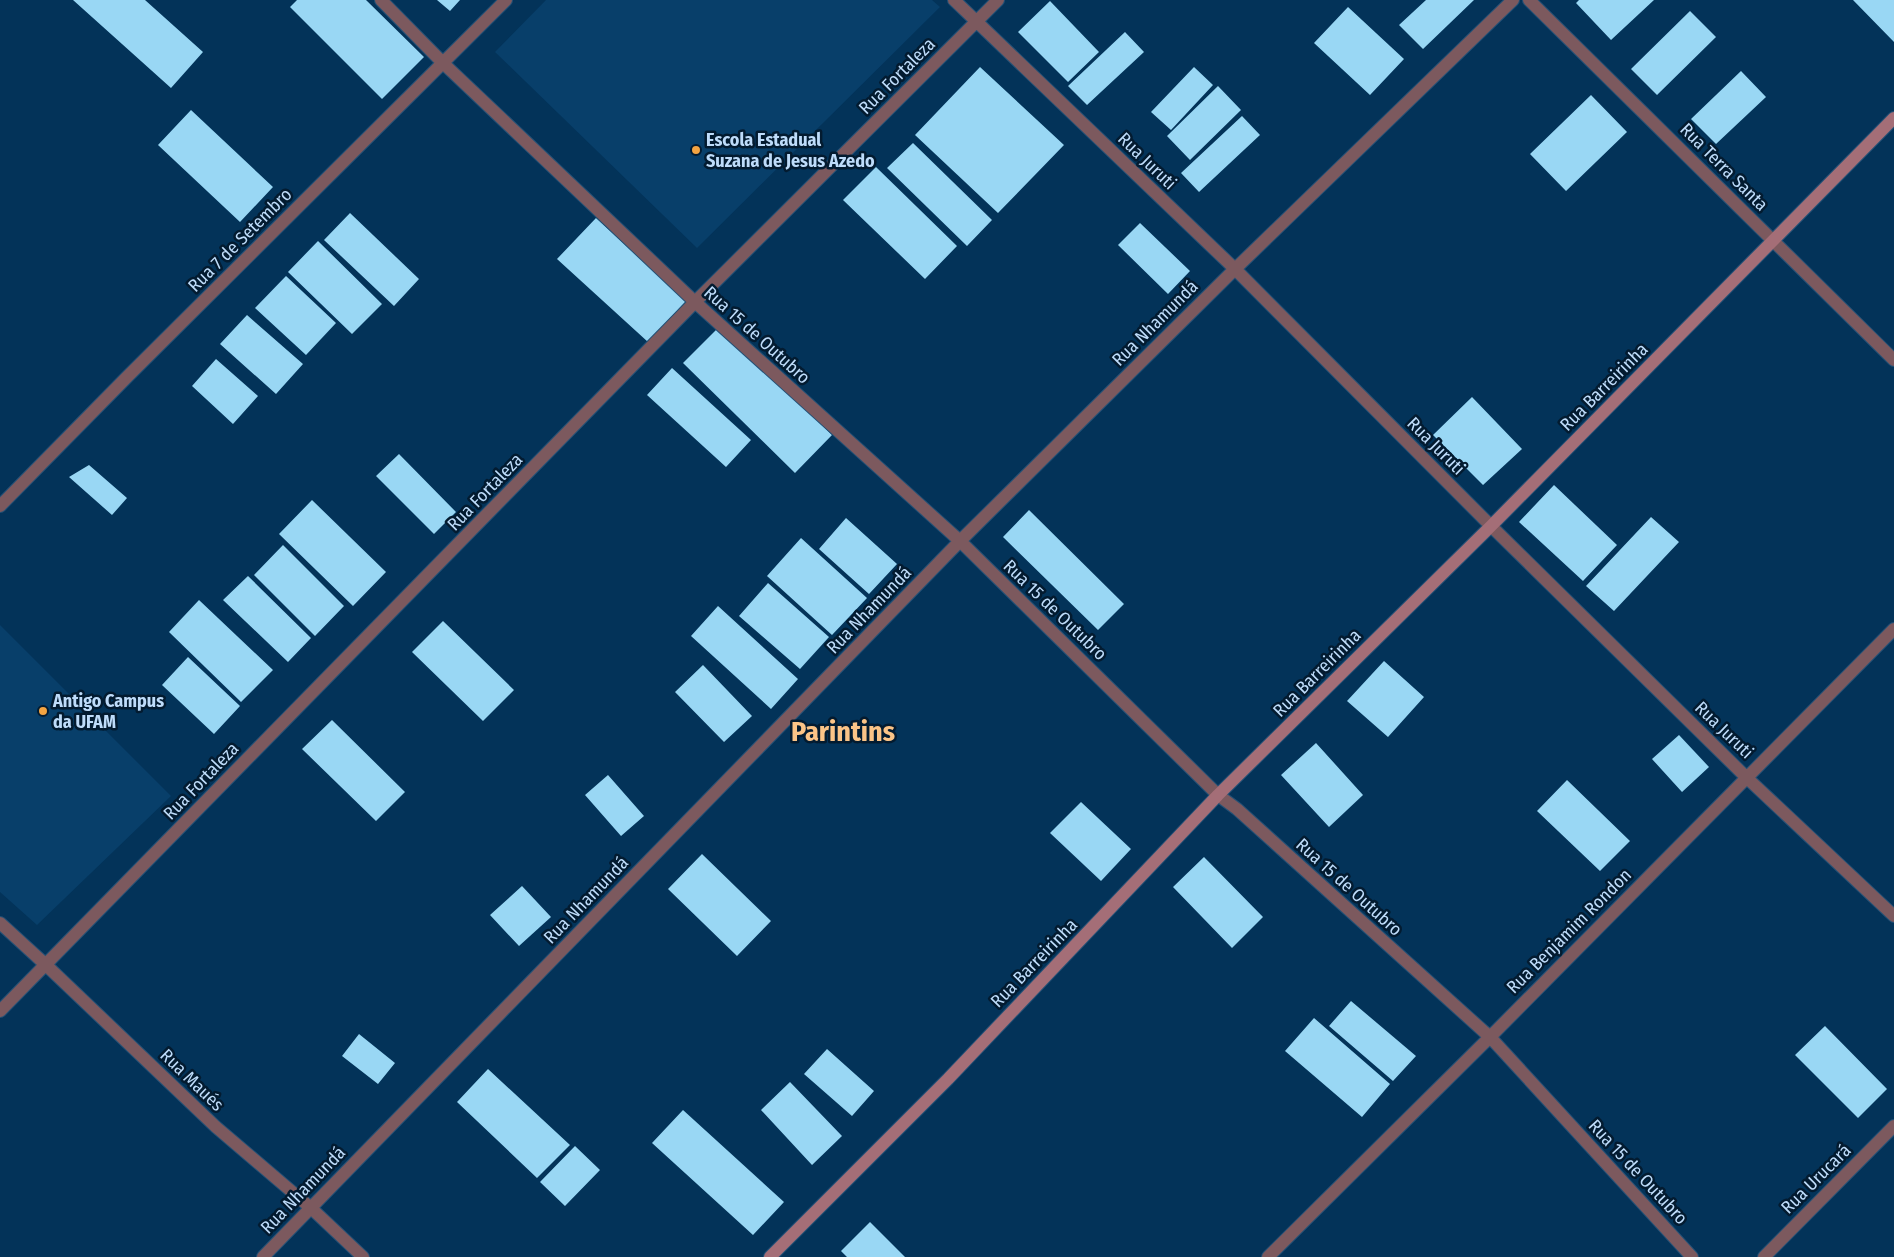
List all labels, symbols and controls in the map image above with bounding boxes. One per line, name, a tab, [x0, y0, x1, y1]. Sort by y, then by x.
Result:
street label: Rua Fortaleza	[854, 33, 940, 119]
street label: Rua Terra Santa	[1675, 118, 1773, 216]
street label: Rua Juruti	[1113, 128, 1181, 194]
place label: Escola Estadual Suzana de Jesus Azedo	[706, 129, 875, 172]
marker: Escola Estadual Suzana de Jesus Azedo	[690, 144, 702, 156]
street label: Rua 7 de Setembro	[184, 184, 296, 296]
street label: Rua Nhamundá	[1107, 275, 1203, 371]
street label: Rua 15 de Outubro	[699, 282, 815, 388]
street label: Rua Barreirinha	[1556, 338, 1653, 435]
street label: Rua Juruti	[1403, 413, 1469, 479]
street label: Rua Fortaleza	[443, 449, 527, 535]
street label: Rua 15 de Outubro	[999, 555, 1111, 665]
street label: Rua Nhamundá	[822, 562, 916, 658]
street label: Rua Barreirinha	[1269, 624, 1366, 721]
place label: Antigo Campus da UFAM	[52, 690, 164, 733]
street label: Rua Juruti	[1690, 697, 1758, 763]
marker: Antigo Campus da UFAM	[37, 705, 49, 717]
district label: Parintins	[791, 715, 895, 748]
street label: Rua Fortaleza	[159, 738, 243, 824]
street label: Rua 15 de Outubro	[1291, 834, 1407, 940]
street label: Rua Nhamundá	[539, 852, 633, 948]
street label: Rua Benjamim Rondon	[1502, 864, 1636, 998]
street label: Rua Barreirinha	[986, 914, 1082, 1012]
street label: Rua Maués	[156, 1044, 229, 1116]
street label: Rua 15 de Outubro	[1584, 1115, 1692, 1229]
street label: Rua Urucará	[1777, 1139, 1856, 1218]
street label: Rua Nhamundá	[256, 1142, 350, 1238]

